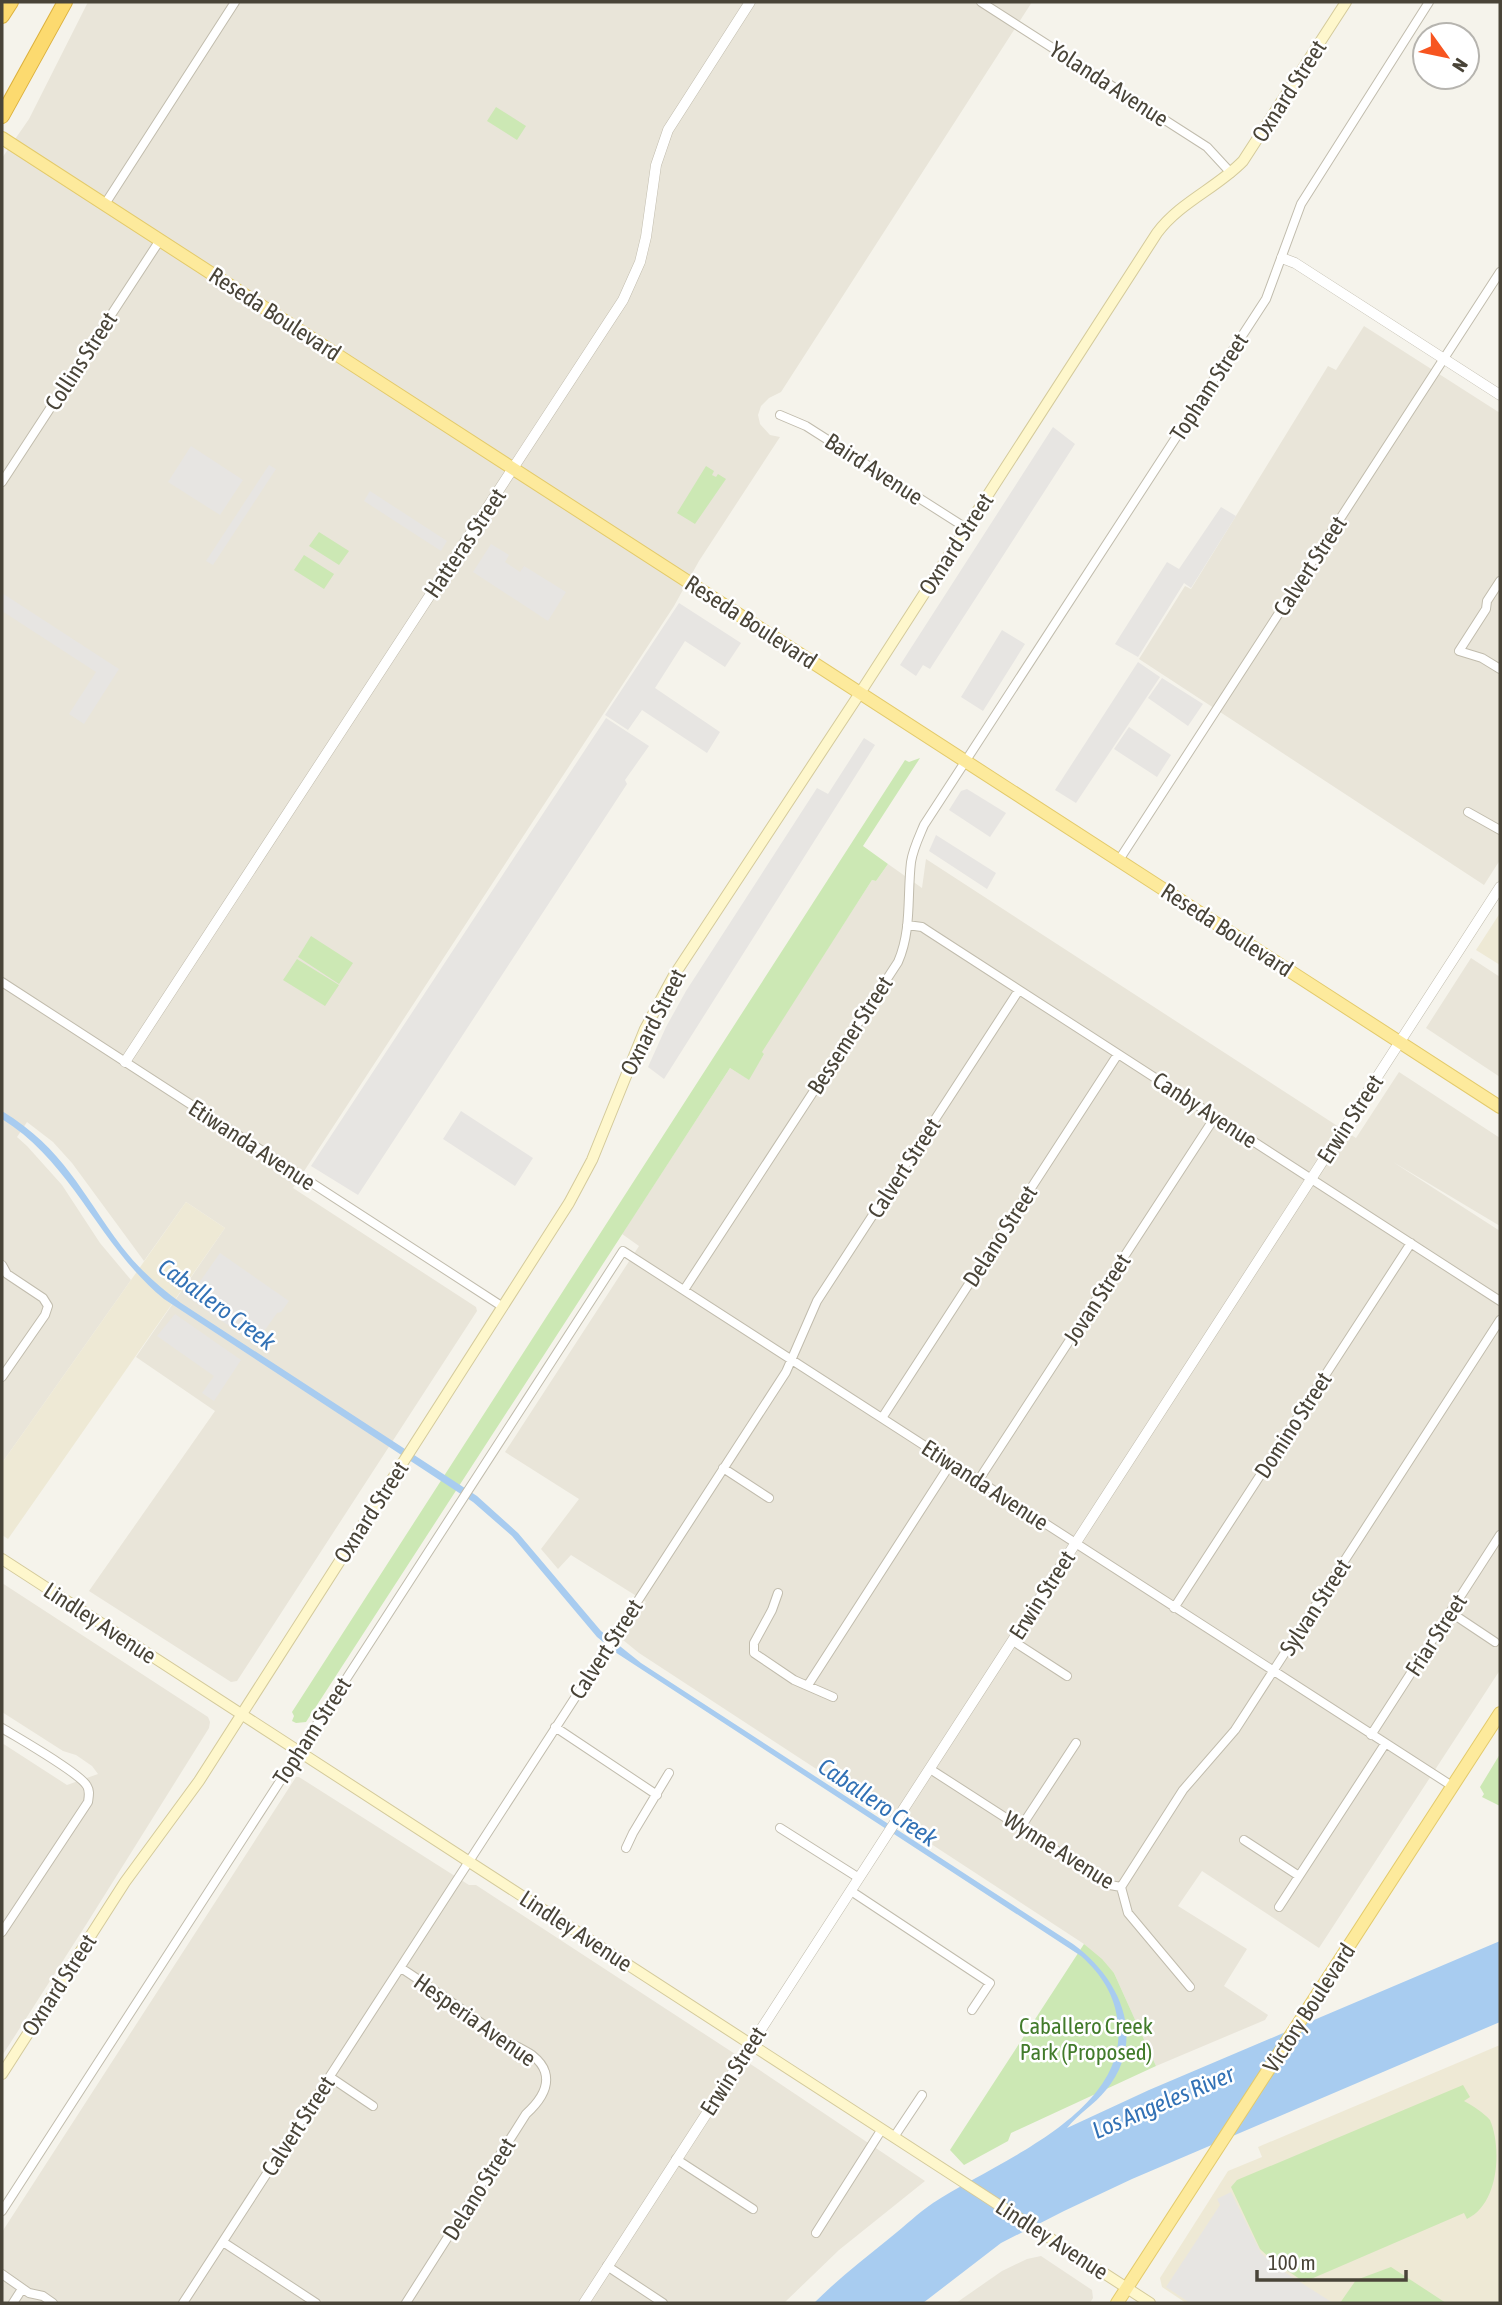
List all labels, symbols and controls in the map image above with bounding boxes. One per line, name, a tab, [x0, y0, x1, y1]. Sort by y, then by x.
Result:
north arrow	[1411, 21, 1481, 91]
street label: Oxnard Street	[1247, 35, 1331, 147]
street label: Yolanda Avenue	[1045, 36, 1173, 132]
text: N	[1448, 55, 1473, 76]
street label: Reseda Boulevard	[204, 262, 346, 366]
street label: Collins Street	[40, 307, 122, 415]
street label: Topham Street	[1165, 329, 1253, 445]
street label: Baird Avenue	[820, 428, 928, 510]
street label: Hatteras Street	[419, 483, 511, 603]
street label: Oxnard Street	[914, 488, 998, 600]
street label: Calvert Street	[1268, 511, 1352, 621]
street label: Reseda Boulevard	[680, 570, 822, 674]
street label: Reseda Boulevard	[1156, 878, 1298, 982]
street label: Oxnard Street	[615, 964, 691, 1080]
street label: Bessemer Street	[802, 971, 898, 1099]
street label: Canby Avenue	[1148, 1067, 1262, 1153]
street label: Erwin Street	[1312, 1070, 1388, 1168]
street label: Etiwanda Avenue	[184, 1094, 320, 1196]
street label: Calvert Street	[862, 1113, 946, 1223]
street label: Delano Street	[958, 1180, 1042, 1292]
street label: Jovan Street	[1058, 1249, 1136, 1349]
water label: Caballero Creek	[153, 1253, 281, 1356]
street label: Domino Street	[1249, 1367, 1337, 1483]
street label: Etiwanda Avenue	[917, 1434, 1053, 1536]
street label: Oxnard Street	[329, 1456, 413, 1568]
street label: Erwin Street	[1004, 1546, 1080, 1644]
street label: Sylvan Street	[1274, 1554, 1356, 1660]
street label: Lindley Avenue	[39, 1577, 161, 1669]
street label: Friar Street	[1400, 1589, 1472, 1681]
street label: Calvert Street	[564, 1594, 648, 1704]
street label: Topham Street	[268, 1673, 356, 1789]
water label: Caballero Creek	[813, 1752, 943, 1852]
street label: Wynne Avenue	[999, 1806, 1119, 1894]
street label: Lindley Avenue	[515, 1885, 637, 1977]
street label: Oxnard Street	[17, 1929, 101, 2041]
street label: Victory Boulevard	[1258, 1939, 1360, 2077]
street label: Hesperia Avenue	[409, 1968, 541, 2072]
park label: Caballero Creek Park (Proposed)	[1019, 2013, 1153, 2065]
street label: Erwin Street	[695, 2022, 771, 2120]
water label: Los Angeles River	[1088, 2060, 1239, 2144]
street label: Calvert Street	[256, 2071, 340, 2181]
street label: Delano Street	[437, 2133, 521, 2245]
street label: Lindley Avenue	[991, 2193, 1113, 2285]
scale bar	[1257, 2238, 1406, 2282]
text: 100 m	[1268, 2250, 1316, 2274]

